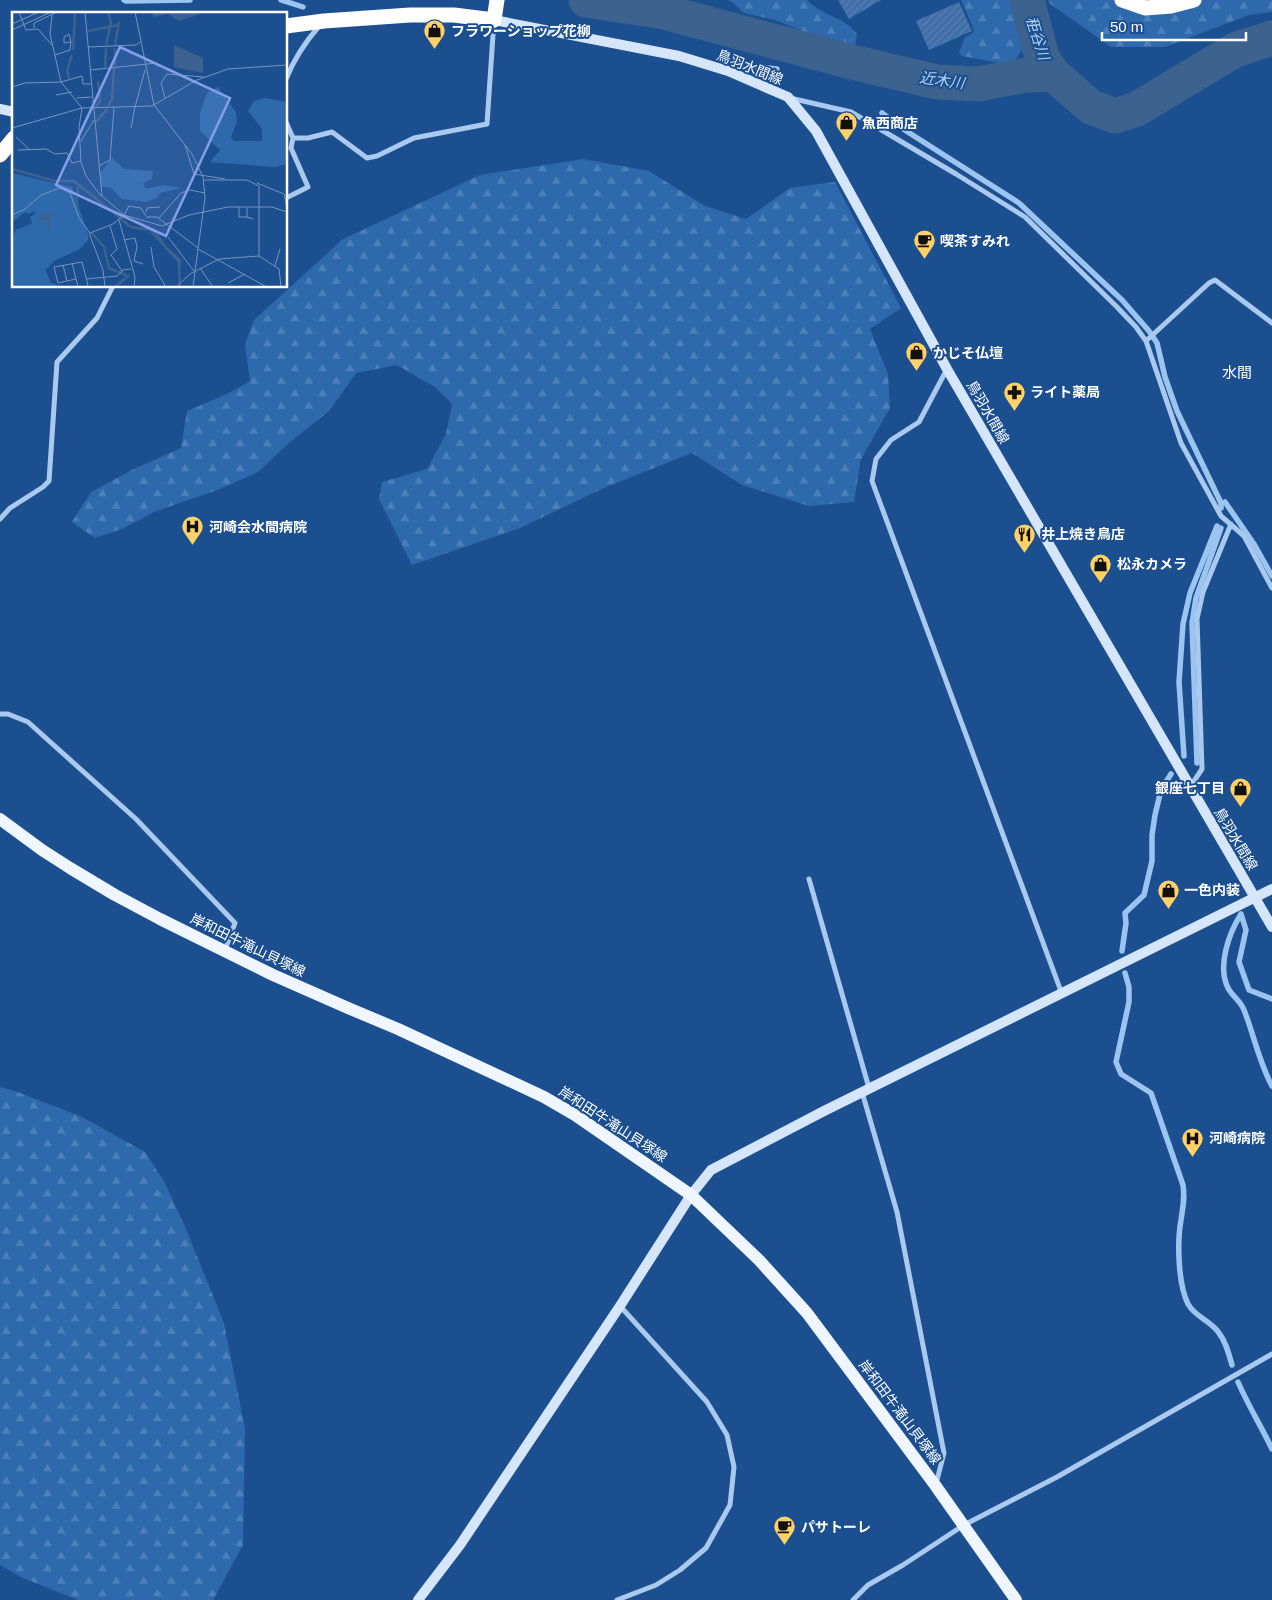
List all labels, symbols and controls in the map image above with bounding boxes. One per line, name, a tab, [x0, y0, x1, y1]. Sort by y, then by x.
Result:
scale bar	[1102, 10, 1246, 42]
inset map	[12, 12, 288, 288]
water label: 秬谷川	[1023, 14, 1054, 64]
text: 50 m	[1110, 18, 1143, 35]
shop icon: フラワーショップ花柳	[423, 19, 447, 50]
place label: フラワーショップ花柳	[451, 23, 591, 39]
street label: 鳥羽水間線	[715, 46, 785, 88]
water label: 近木川	[919, 68, 967, 92]
shop icon: 魚西商店	[834, 111, 858, 142]
place label: 魚西商店	[862, 115, 918, 131]
cafe icon: 喫茶すみれ	[912, 229, 936, 260]
place label: 喫茶すみれ	[940, 233, 1010, 249]
shop icon: かじそ仏壇	[905, 341, 929, 372]
place label: かじそ仏壇	[933, 345, 1003, 361]
district label: 水間	[1222, 364, 1252, 381]
street label: 鳥羽水間線	[964, 378, 1012, 446]
pharmacy icon: ライト薬局	[1002, 380, 1026, 411]
place label: ライト薬局	[1030, 384, 1100, 400]
hospital icon: 河崎会水間病院	[181, 515, 205, 546]
place label: 河崎会水間病院	[209, 519, 307, 535]
restaurant icon: 井上焼き鳥店	[1013, 522, 1037, 553]
place label: 井上焼き鳥店	[1041, 526, 1125, 542]
shop icon: 松永カメラ	[1089, 552, 1113, 583]
place label: 松永カメラ	[1117, 556, 1187, 572]
shop icon: 銀座七丁目	[1229, 776, 1253, 807]
place label: 銀座七丁目	[1155, 780, 1225, 796]
street label: 鳥羽水間線	[1211, 805, 1261, 873]
shop icon: 一色内装	[1156, 878, 1180, 909]
place label: 一色内装	[1184, 882, 1240, 898]
street label: 岸和田牛滝山貝塚線	[188, 910, 308, 980]
street label: 岸和田牛滝山貝塚線	[556, 1083, 670, 1165]
hospital icon: 河崎病院	[1181, 1126, 1205, 1157]
place label: 河崎病院	[1209, 1130, 1265, 1146]
street label: 岸和田牛滝山貝塚線	[856, 1357, 944, 1467]
cafe icon: パサトーレ	[773, 1515, 797, 1546]
place label: パサトーレ	[801, 1519, 871, 1535]

